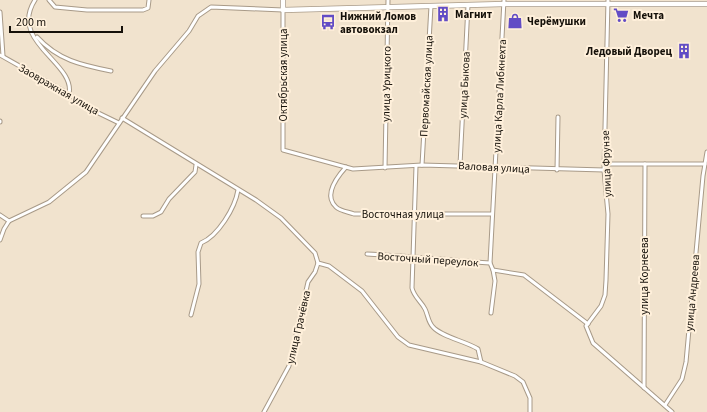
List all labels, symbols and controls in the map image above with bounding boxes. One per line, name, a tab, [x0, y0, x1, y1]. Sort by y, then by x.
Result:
building icon: Магнит	[434, 5, 452, 23]
supermarket icon: Мечта	[612, 6, 630, 24]
place label: Магнит	[455, 7, 493, 22]
scale bar	[10, 8, 122, 34]
place label: Мечта	[633, 8, 664, 23]
place label: Нижний Ломов автовокзал	[340, 9, 416, 37]
shop icon: Черёмушки	[506, 12, 524, 30]
bus stop icon: Нижний Ломов автовокзал	[319, 13, 337, 31]
text: 200 m	[16, 14, 46, 31]
place label: Черёмушки	[527, 14, 586, 29]
street label: Октябрьская улица	[276, 29, 291, 121]
street label: Первомайская улица	[416, 35, 437, 137]
street label: улица Карла Либкнехта	[489, 39, 510, 153]
building icon: Ледовый Дворец	[675, 42, 693, 60]
place label: Ледовый Дворец	[585, 44, 672, 59]
street label: улица Урицкого	[378, 46, 395, 122]
street label: улица Быкова	[455, 51, 474, 119]
street label: Заовражная улица	[16, 60, 102, 119]
street label: улица Фрунзе	[598, 130, 615, 198]
street label: Валовая улица	[458, 158, 530, 177]
street label: Восточная улица	[362, 207, 444, 222]
street label: улица Корнеева	[637, 237, 652, 315]
street label: Восточный переулок	[377, 248, 480, 271]
street label: улица Андреева	[682, 254, 703, 332]
street label: улица Грачёвка	[283, 289, 314, 365]

